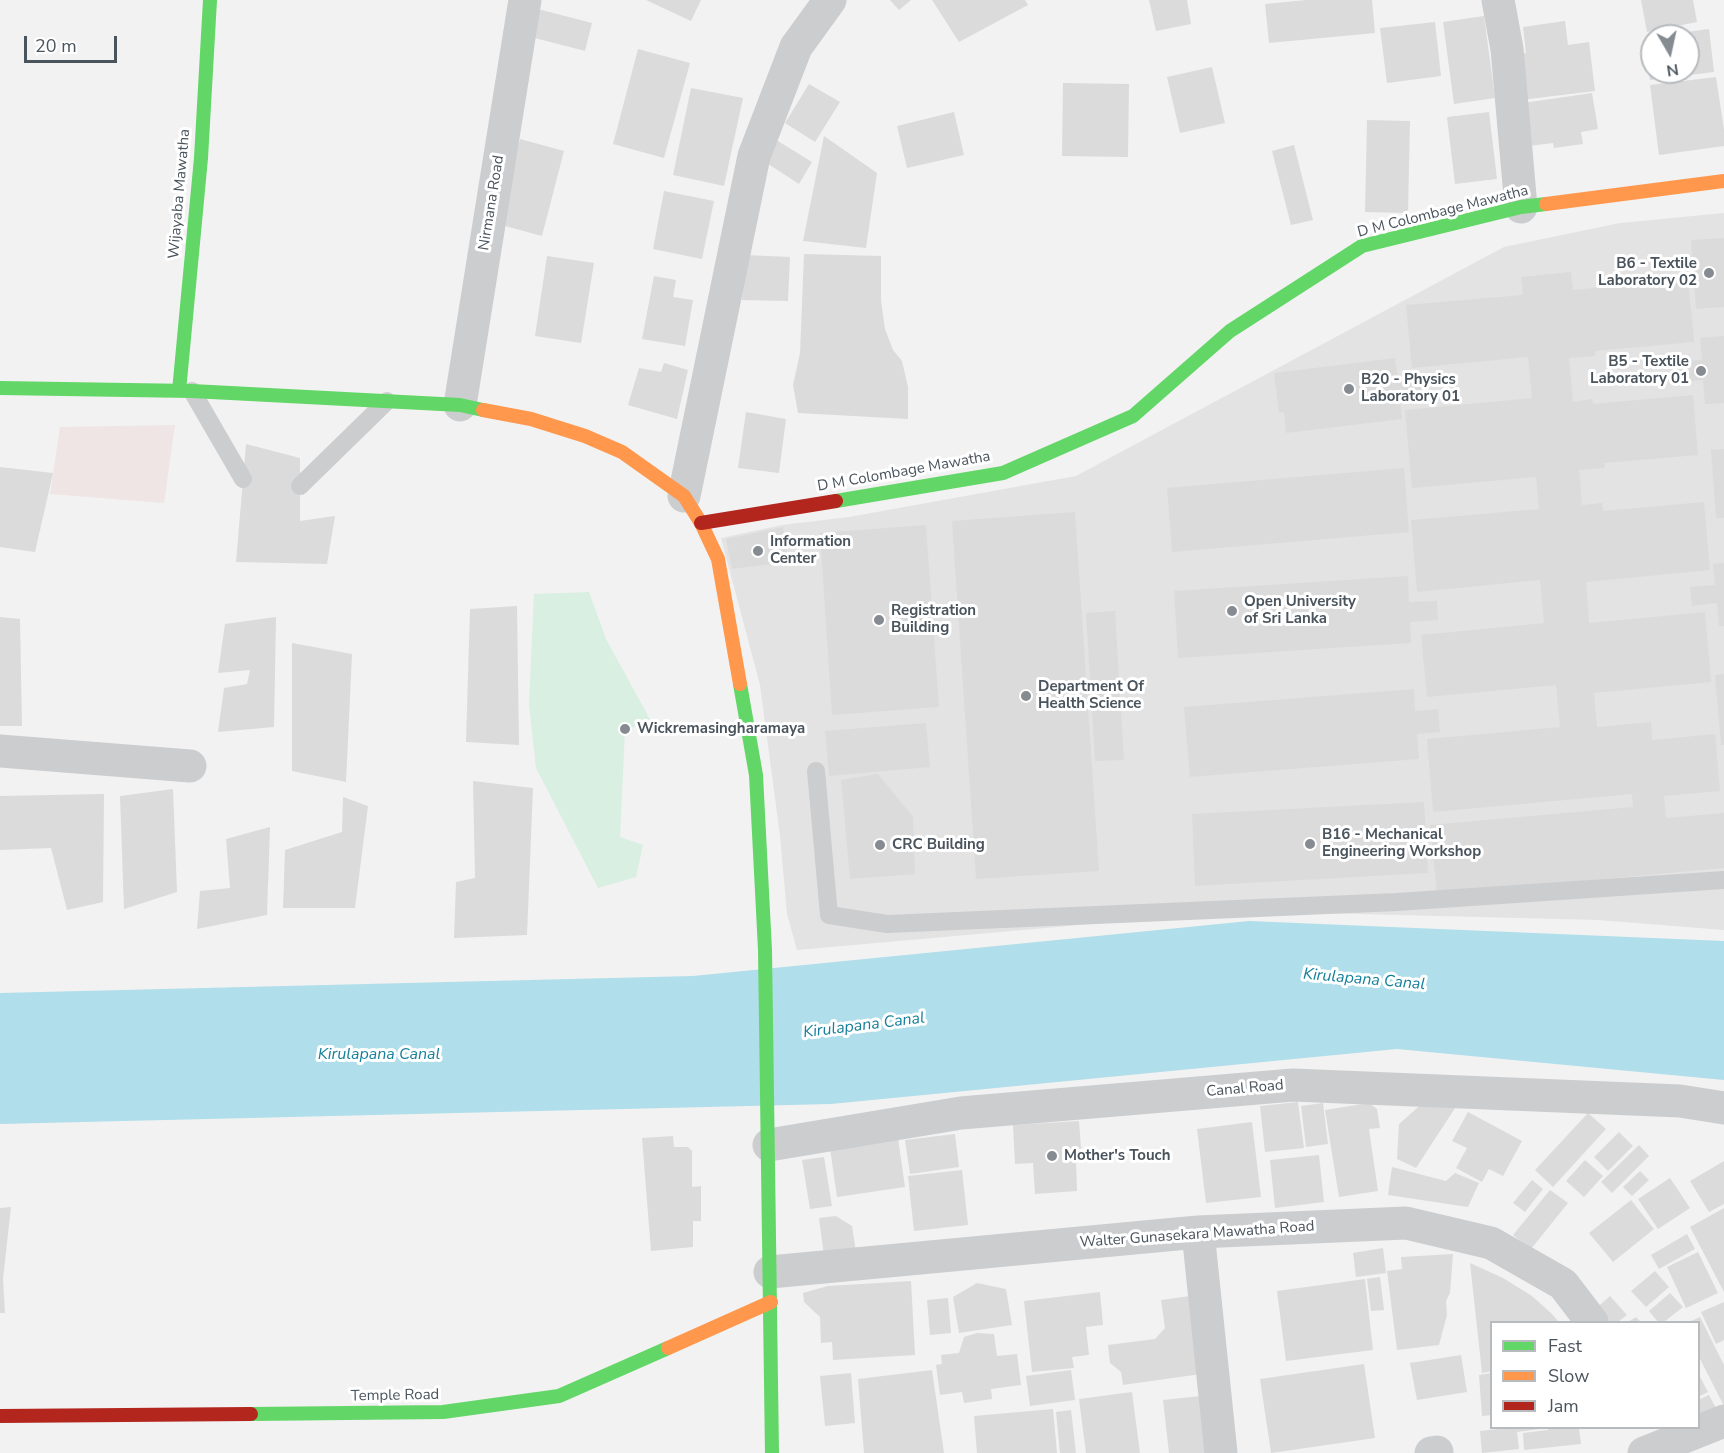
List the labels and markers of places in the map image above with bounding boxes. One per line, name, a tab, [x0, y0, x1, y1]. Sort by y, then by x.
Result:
place label: B6 - Textile Laboratory 02	[1598, 255, 1697, 290]
marker: B6 - Textile Laboratory 02	[1702, 266, 1716, 280]
place label: B5 - Textile Laboratory 01	[1590, 353, 1689, 388]
marker: B5 - Textile Laboratory 01	[1694, 364, 1708, 378]
place label: B20 - Physics Laboratory 01	[1361, 371, 1460, 406]
marker: B20 - Physics Laboratory 01	[1342, 382, 1356, 396]
place label: Information Center	[770, 533, 851, 568]
marker: Information Center	[751, 544, 765, 558]
place label: Open University of Sri Lanka	[1244, 593, 1356, 628]
place label: Registration Building	[891, 602, 976, 637]
marker: Open University of Sri Lanka	[1225, 604, 1239, 618]
marker: Registration Building	[872, 613, 886, 627]
place label: Department Of Health Science	[1038, 678, 1144, 713]
marker: Department Of Health Science	[1019, 689, 1033, 703]
place label: Wickremasingharamaya	[637, 720, 805, 738]
marker: Wickremasingharamaya	[618, 722, 632, 736]
place label: B16 - Mechanical Engineering Workshop	[1322, 826, 1481, 861]
place label: CRC Building	[892, 836, 985, 854]
marker: B16 - Mechanical Engineering Workshop	[1303, 837, 1317, 851]
marker: CRC Building	[873, 838, 887, 852]
place label: Mother's Touch	[1064, 1147, 1170, 1165]
marker: Mother's Touch	[1045, 1149, 1059, 1163]

